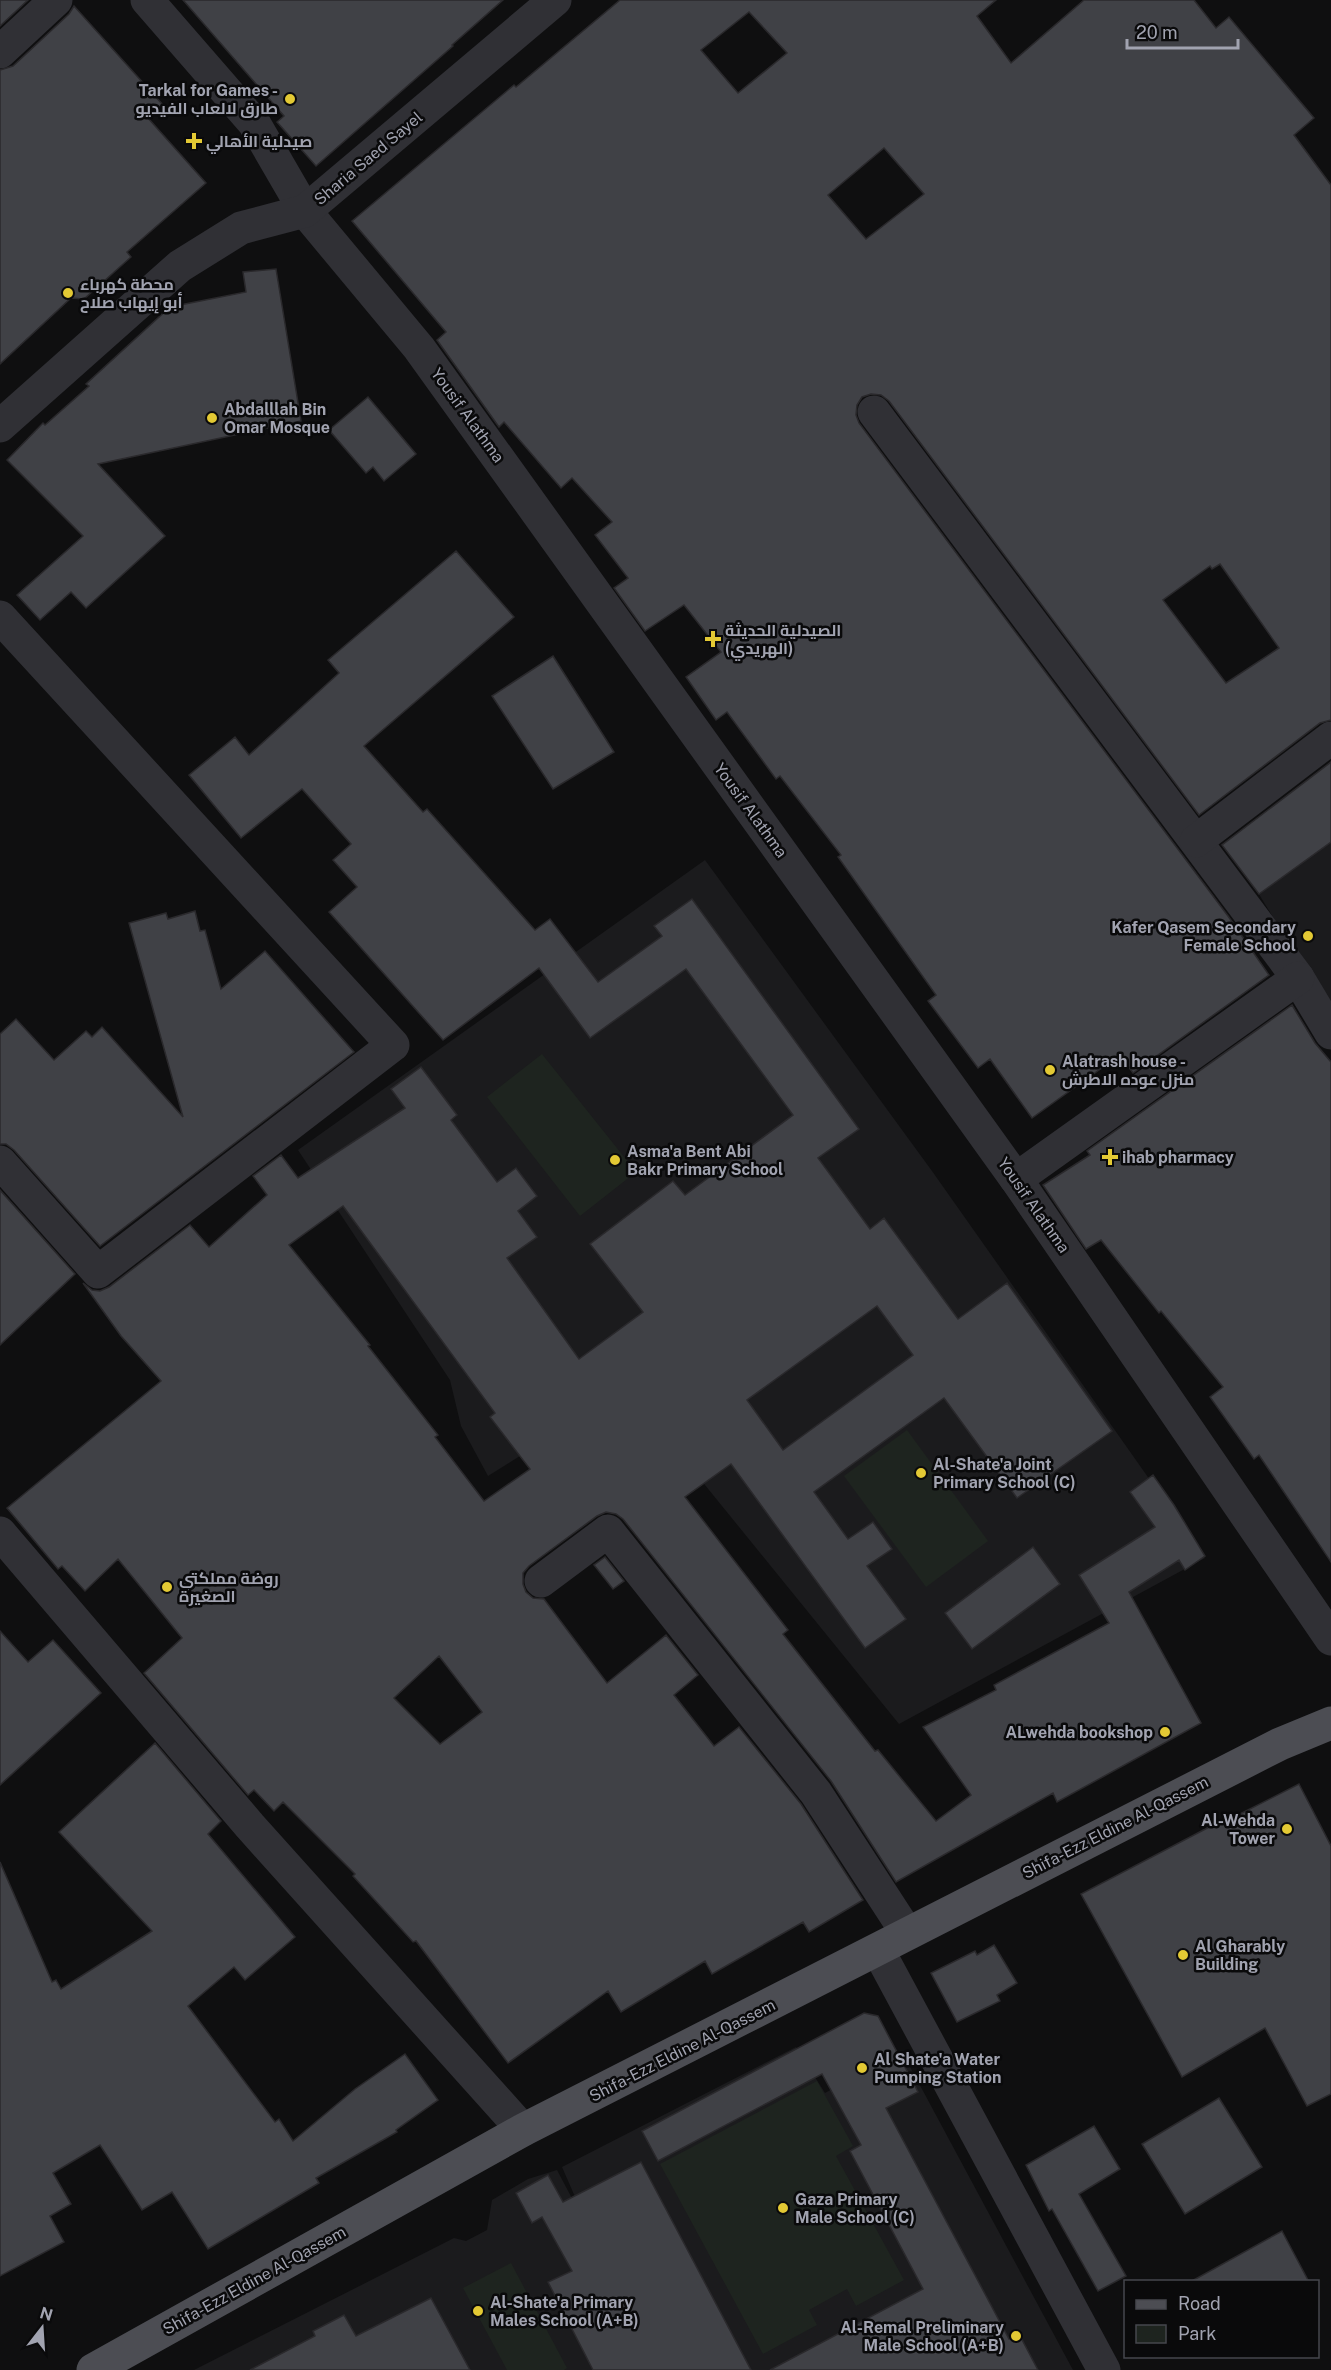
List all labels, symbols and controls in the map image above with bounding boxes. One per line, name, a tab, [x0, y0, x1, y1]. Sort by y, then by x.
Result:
scale bar	[1127, 12, 1238, 50]
text: 20 m	[1136, 22, 1178, 43]
place label: Tarkal for Games - طارق لالعاب الفيديو	[135, 81, 278, 118]
marker: Tarkal for Games - طارق لالعاب الفيديو	[283, 92, 297, 106]
street label: Sharia Saed Sayel	[310, 108, 426, 209]
place label: صيدلية الأهالي	[206, 132, 312, 154]
marker: صيدلية الأهالي	[187, 134, 201, 148]
place label: محطة كهرباء أبو إيهاب صلاح	[80, 275, 183, 314]
marker: محطة كهرباء أبو إيهاب صلاح	[61, 286, 75, 300]
street label: Yousif Alathma	[427, 364, 508, 466]
place label: Abdalllah Bin Omar Mosque	[224, 400, 330, 437]
marker: Abdalllah Bin Omar Mosque	[205, 411, 219, 425]
place label: الصيدلية الحديثة (الهريدي)	[725, 621, 841, 661]
marker: الصيدلية الحديثة (الهريدي)	[706, 632, 720, 646]
street label: Yousif Alathma	[710, 759, 791, 861]
place label: Kafer Qasem Secondary Female School	[1111, 918, 1296, 955]
marker: Kafer Qasem Secondary Female School	[1301, 929, 1315, 943]
place label: Alatrash house - منزل عوده الاطرش	[1062, 1052, 1194, 1089]
marker: Alatrash house - منزل عوده الاطرش	[1043, 1063, 1057, 1077]
place label: Asma'a Bent Abi Bakr Primary School	[627, 1142, 783, 1179]
place label: ihab pharmacy	[1122, 1148, 1234, 1167]
marker: ihab pharmacy	[1103, 1150, 1117, 1164]
marker: Asma'a Bent Abi Bakr Primary School	[608, 1153, 622, 1167]
street label: Yousif Alathma	[994, 1154, 1074, 1257]
place label: Al-Shate'a Joint Primary School (C)	[933, 1455, 1076, 1492]
marker: Al-Shate'a Joint Primary School (C)	[914, 1466, 928, 1480]
place label: روضة مملكتي الصغيرة	[179, 1569, 279, 1606]
marker: روضة مملكتي الصغيرة	[160, 1580, 174, 1594]
place label: ALwehda bookshop	[1005, 1723, 1153, 1742]
marker: ALwehda bookshop	[1158, 1725, 1172, 1739]
street label: Shifa-Ezz Eldine Al-Qassem	[1019, 1772, 1211, 1883]
place label: Al-Wehda Tower	[1201, 1811, 1275, 1848]
marker: Al-Wehda Tower	[1280, 1822, 1294, 1836]
place label: Al Gharably Building	[1195, 1937, 1285, 1974]
marker: Al Gharably Building	[1176, 1948, 1190, 1962]
street label: Shifa-Ezz Eldine Al-Qassem	[586, 1995, 778, 2106]
place label: Al Shate'a Water Pumping Station	[874, 2050, 1001, 2087]
marker: Al Shate'a Water Pumping Station	[855, 2061, 869, 2075]
place label: Gaza Primary Male School (C)	[795, 2190, 915, 2227]
marker: Gaza Primary Male School (C)	[776, 2201, 790, 2215]
street label: Shifa-Ezz Eldine Al-Qassem	[159, 2222, 349, 2339]
legend	[1124, 2280, 1319, 2358]
place label: Al-Shate'a Primary Males School (A+B)	[490, 2293, 639, 2330]
text: Road	[1178, 2293, 1221, 2314]
north arrow	[12, 2298, 72, 2358]
text: N	[37, 2303, 55, 2325]
marker: Al-Shate'a Primary Males School (A+B)	[471, 2304, 485, 2318]
place label: Al-Remal Preliminary Male School (A+B)	[840, 2318, 1004, 2355]
text: Park	[1178, 2323, 1216, 2344]
marker: Al-Remal Preliminary Male School (A+B)	[1009, 2329, 1023, 2343]

